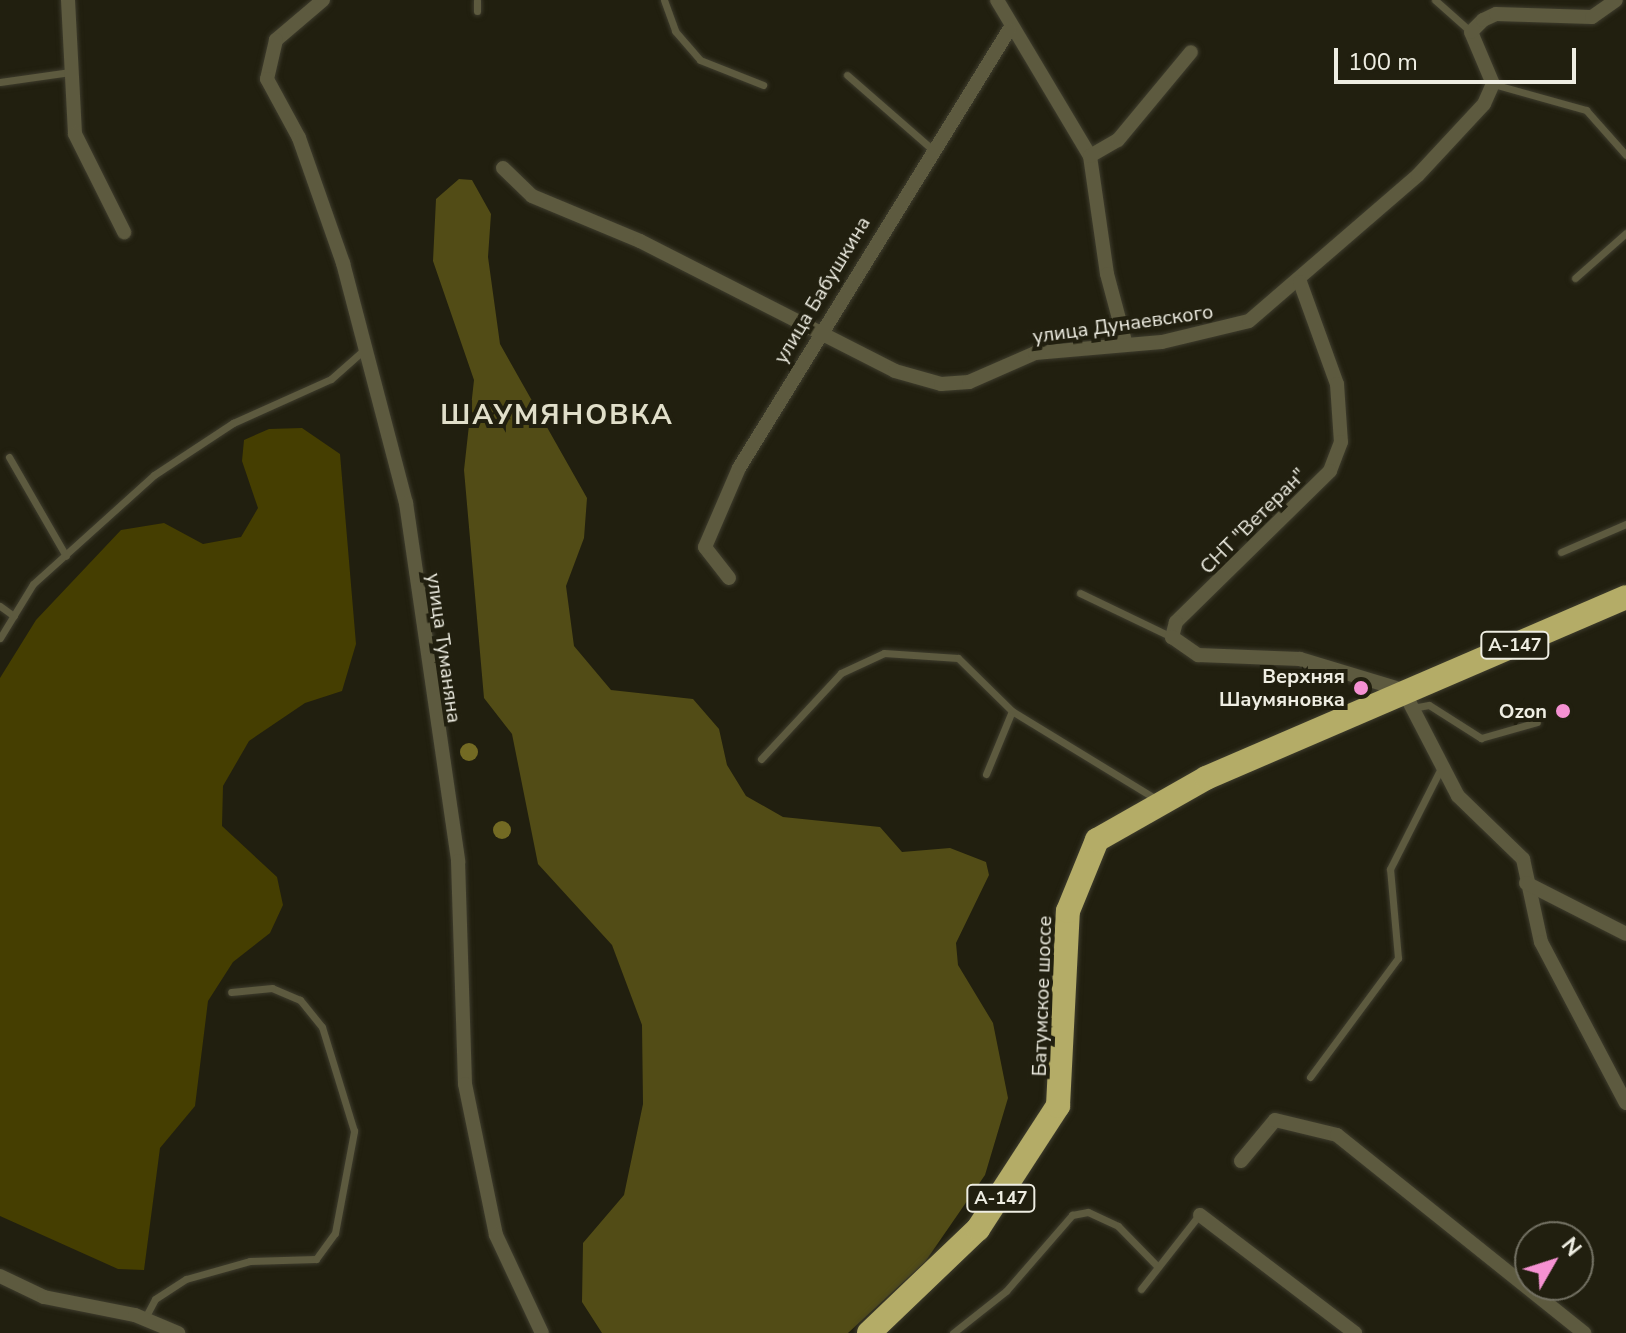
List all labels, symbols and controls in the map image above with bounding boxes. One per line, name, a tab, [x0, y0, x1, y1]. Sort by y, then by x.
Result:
scale bar	[1338, 32, 1580, 82]
text: 100 m	[1348, 46, 1418, 78]
street label: улица Бабушкина	[769, 212, 875, 368]
street label: улица Дунаевского	[1031, 299, 1215, 349]
district label: ШАУМЯНОВКА	[440, 398, 674, 432]
street label: СНТ "Ветеран"	[1195, 463, 1311, 579]
street label: улица Туманяна	[422, 572, 466, 724]
road number: А-147	[1479, 631, 1551, 659]
place label: Верхняя Шаумяновка	[1219, 664, 1345, 711]
marker: Верхняя Шаумяновка	[1352, 679, 1370, 697]
place label: Ozon	[1499, 699, 1547, 723]
marker: Ozon	[1554, 702, 1572, 720]
street label: Батумское шоссе	[1027, 915, 1057, 1077]
road number: А-147	[965, 1184, 1037, 1212]
north arrow	[1514, 1221, 1594, 1301]
text: N	[1554, 1231, 1588, 1263]

